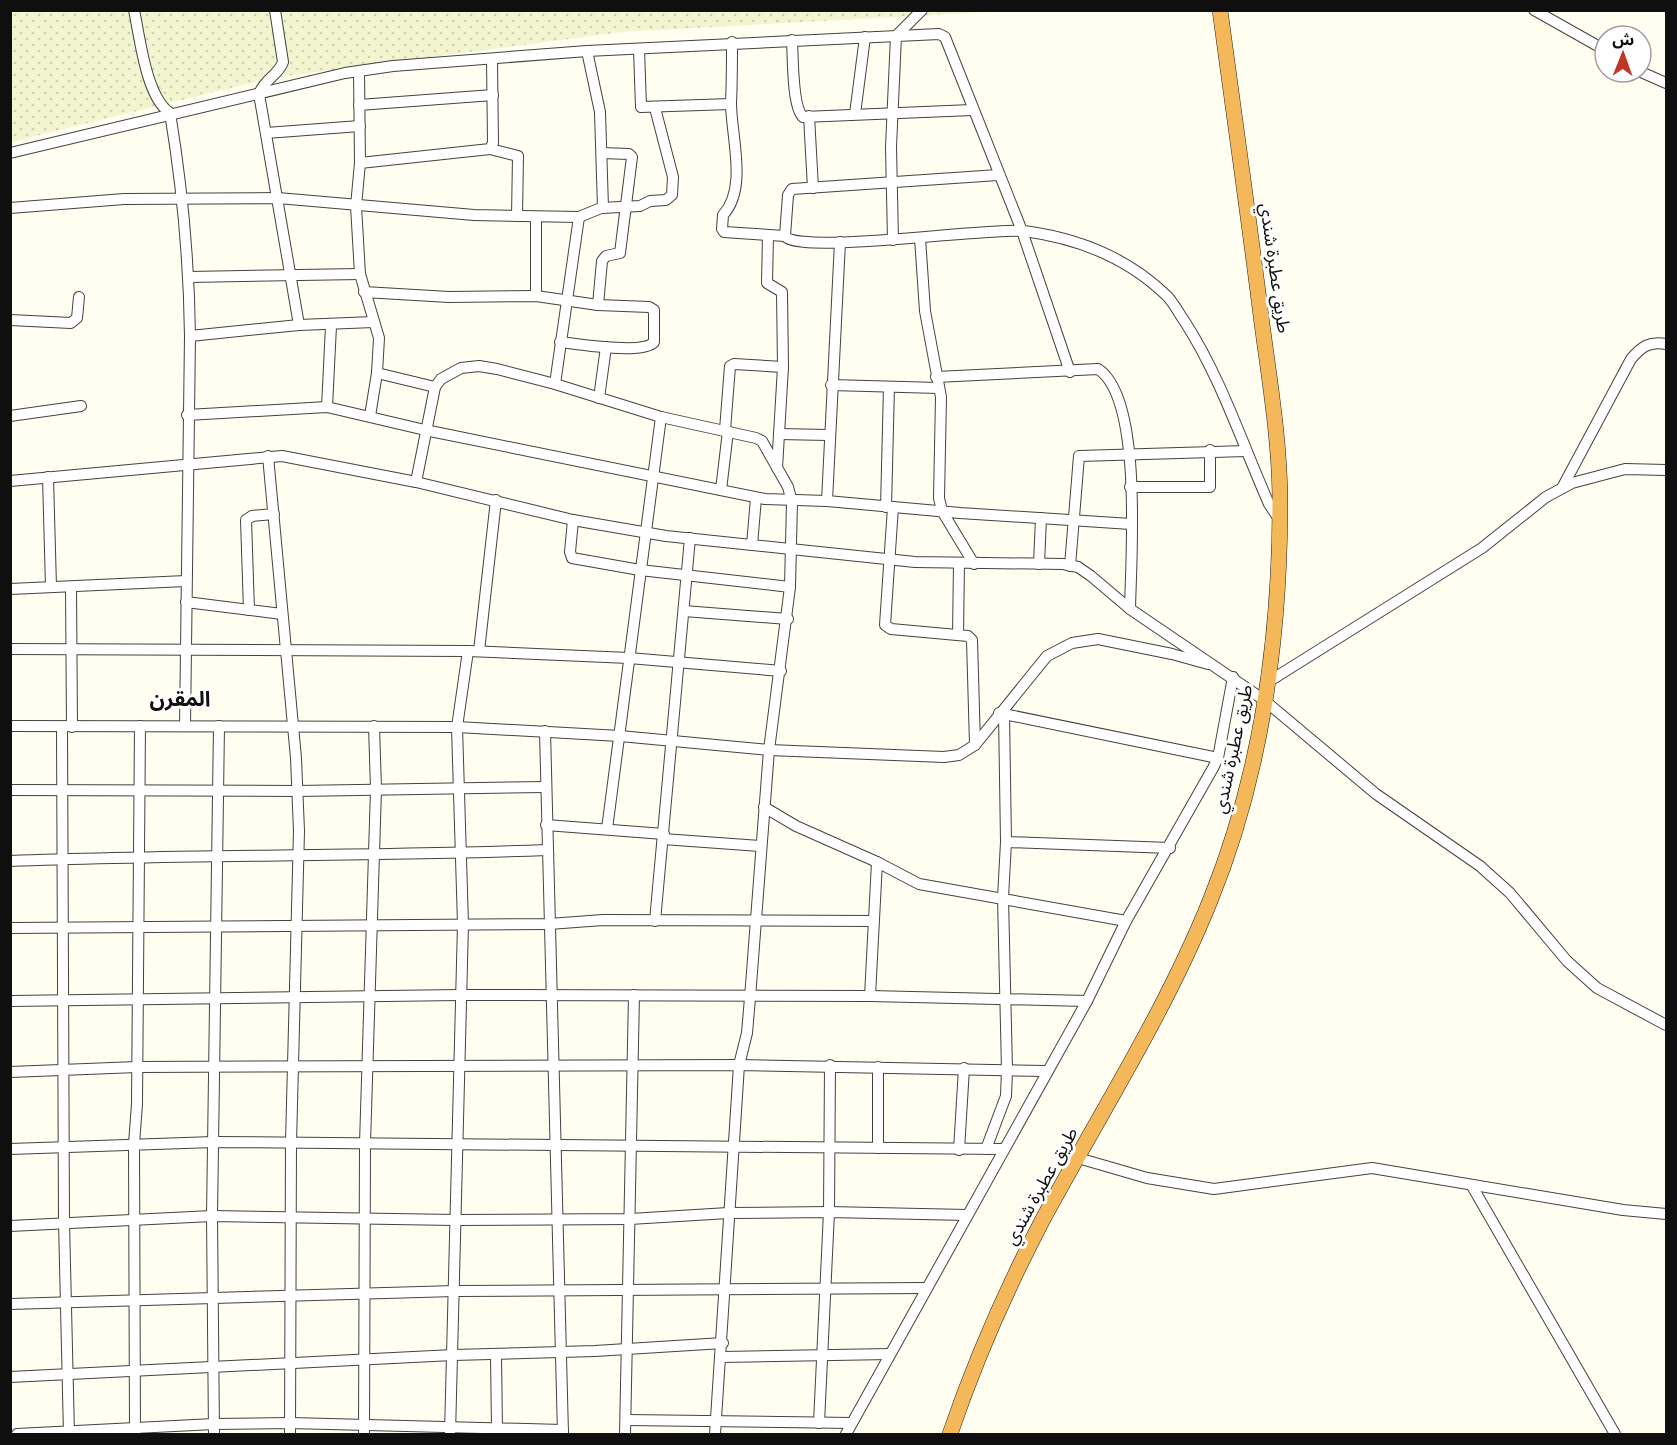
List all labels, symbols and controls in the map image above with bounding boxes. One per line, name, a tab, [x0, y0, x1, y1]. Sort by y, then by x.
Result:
north arrow	[1593, 24, 1653, 84]
text: ش	[1612, 26, 1635, 50]
street label: طريق عطبرة شندي	[1253, 201, 1299, 335]
district label: المقرن	[149, 681, 211, 712]
street label: طريق عطبرة شندي	[1205, 682, 1260, 816]
street label: طريق عطبرة شندي	[996, 1121, 1084, 1250]

